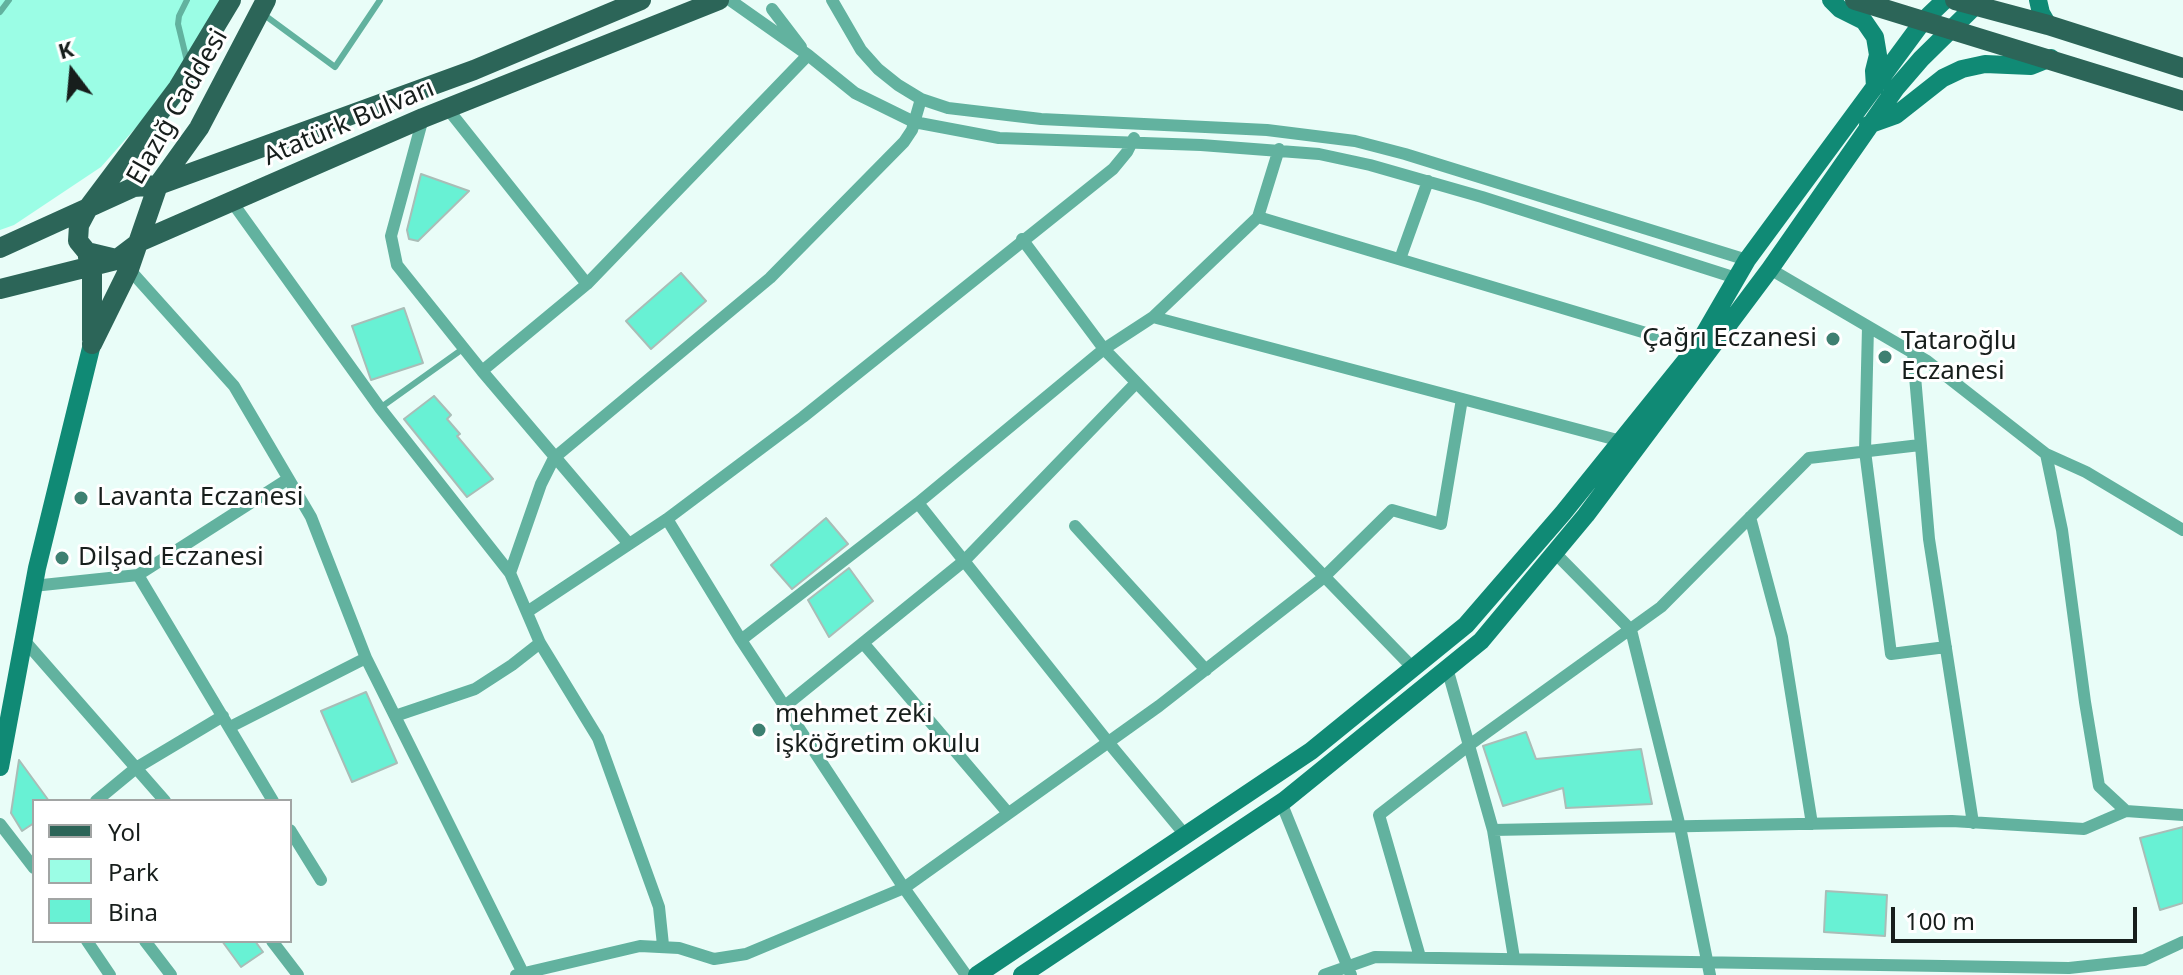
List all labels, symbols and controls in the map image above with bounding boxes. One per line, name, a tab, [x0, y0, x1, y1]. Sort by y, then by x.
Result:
street label: Elazığ Caddesi	[121, 24, 235, 190]
north arrow	[32, 32, 112, 112]
text: K	[54, 32, 77, 65]
street label: Atatürk Bulvarı	[259, 73, 439, 173]
place label: Çağrı Eczanesi	[1642, 323, 1817, 355]
place label: Tataroğlu Eczanesi	[1901, 326, 2017, 388]
marker: Çağrı Eczanesi	[1824, 330, 1842, 348]
marker: Tataroğlu Eczanesi	[1876, 348, 1894, 366]
place label: Lavanta Eczanesi	[97, 482, 303, 514]
marker: Lavanta Eczanesi	[72, 489, 90, 507]
place label: Dilşad Eczanesi	[78, 542, 264, 574]
marker: Dilşad Eczanesi	[53, 549, 71, 567]
place label: mehmet zeki işköğretim okulu	[775, 699, 980, 760]
marker: mehmet zeki işköğretim okulu	[750, 721, 768, 739]
legend	[32, 799, 292, 943]
text: Yol	[108, 815, 141, 848]
text: Park	[108, 855, 159, 888]
scale bar	[1895, 891, 2141, 941]
text: Bina	[108, 895, 158, 928]
text: 100 m	[1905, 904, 1975, 937]

